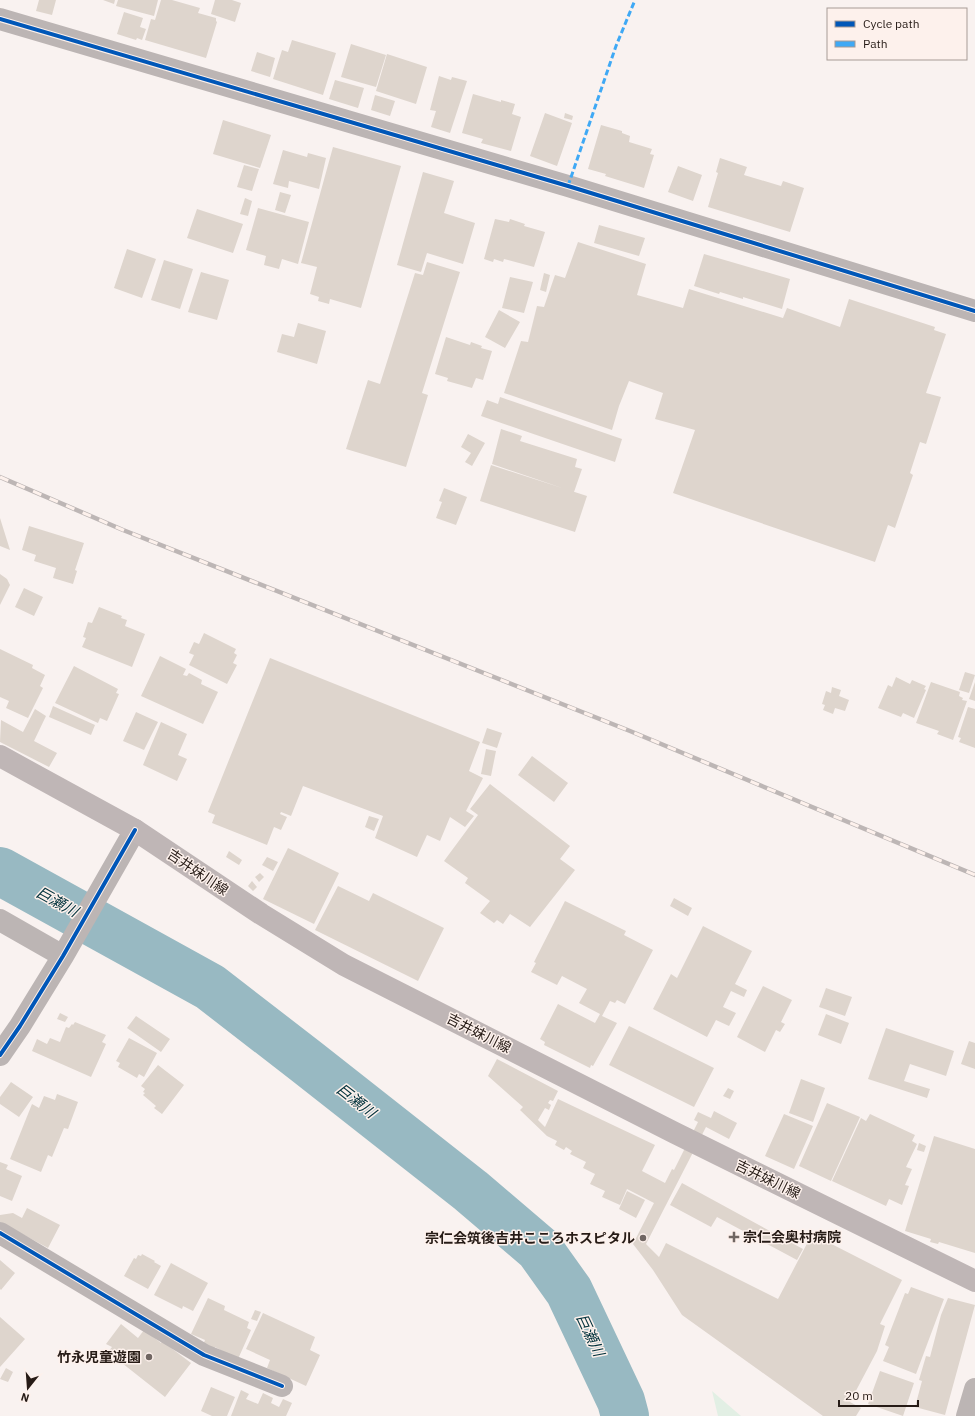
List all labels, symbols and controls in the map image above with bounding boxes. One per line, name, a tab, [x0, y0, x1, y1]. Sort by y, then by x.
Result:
legend	[827, 8, 967, 60]
text: Cycle path	[863, 16, 920, 31]
text: Path	[863, 36, 888, 51]
street label: 吉井妹川線	[164, 845, 232, 899]
water label: 巨瀬川	[33, 882, 83, 922]
street label: 吉井妹川線	[444, 1009, 514, 1057]
water label: 巨瀬川	[333, 1079, 381, 1123]
street label: 吉井妹川線	[733, 1156, 803, 1202]
place label: 宗仁会奥村病院	[743, 1228, 841, 1246]
place label: 宗仁会筑後吉井こころホスピタル	[425, 1229, 635, 1247]
marker: 宗仁会奥村病院	[728, 1231, 740, 1243]
marker: 宗仁会筑後吉井こころホスピタル	[638, 1233, 648, 1243]
water label: 巨瀬川	[572, 1310, 609, 1361]
place label: 竹永児童遊園	[57, 1348, 141, 1366]
marker: 竹永児童遊園	[144, 1352, 154, 1362]
north arrow	[8, 1368, 48, 1408]
scale bar	[839, 1382, 918, 1408]
text: 20 m	[845, 1388, 873, 1403]
text: N	[19, 1390, 31, 1405]

